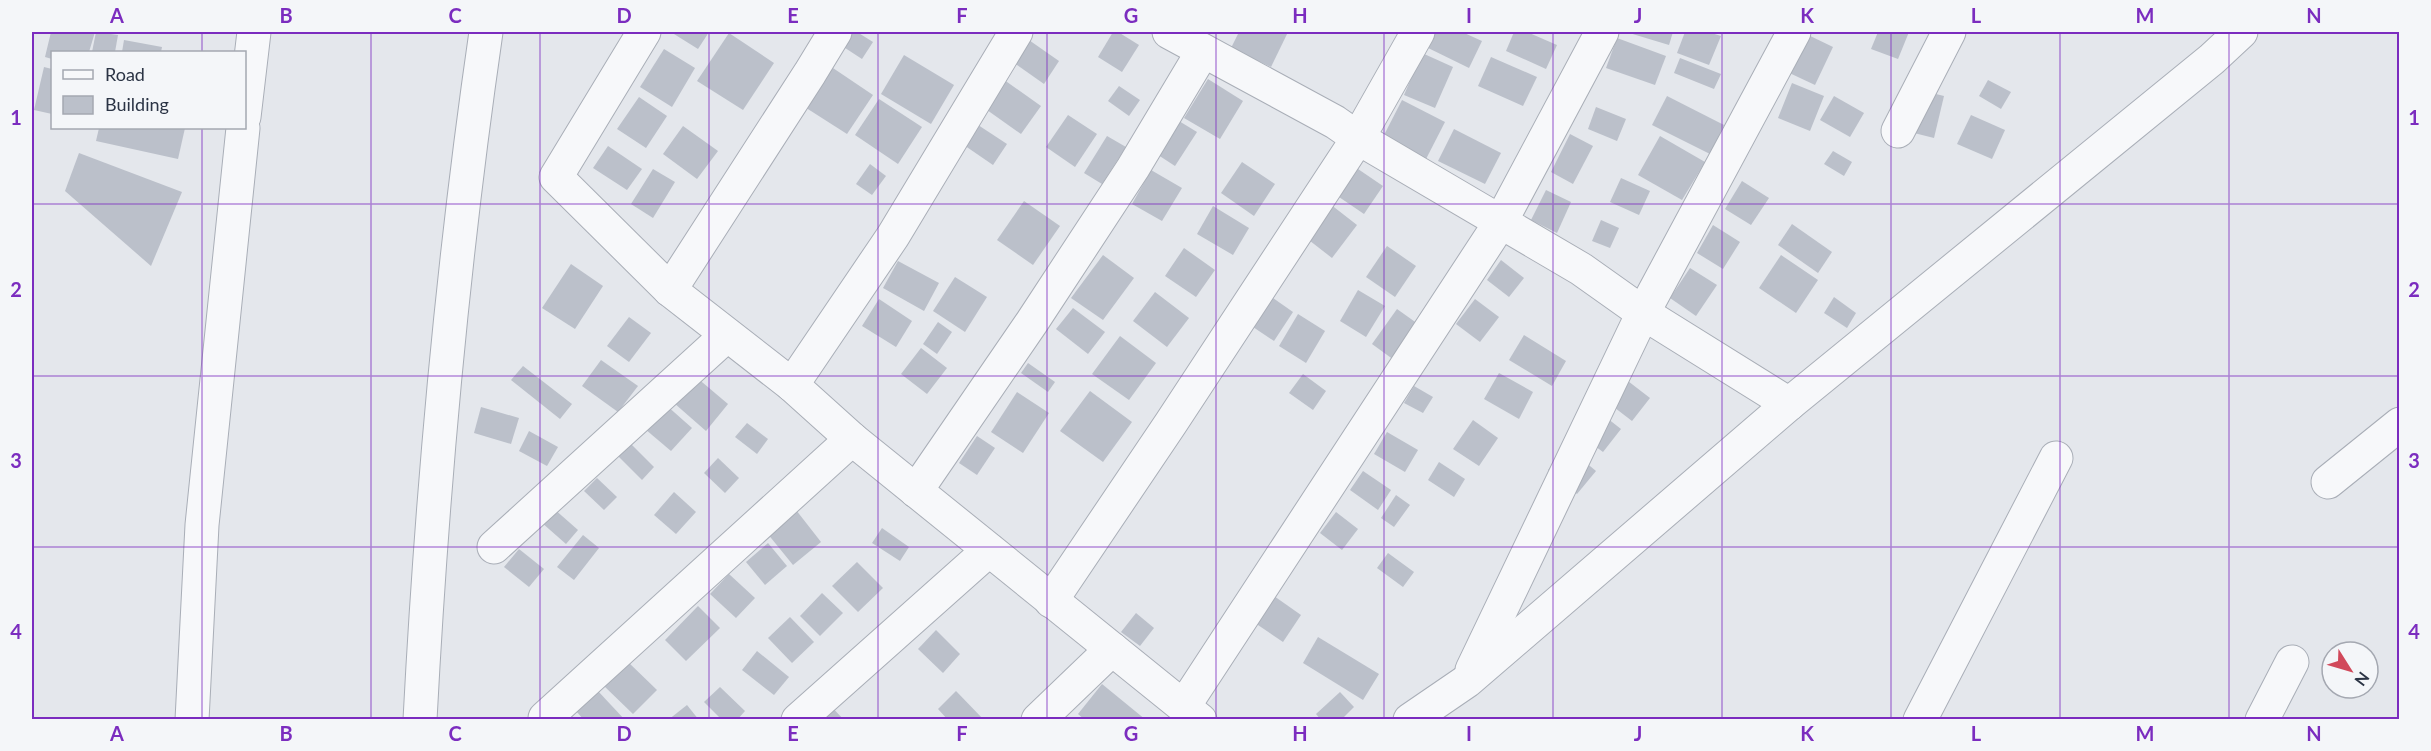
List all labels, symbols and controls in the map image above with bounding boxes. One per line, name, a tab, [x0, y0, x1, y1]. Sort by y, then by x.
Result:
text: A	[109, 3, 124, 27]
text: B	[279, 3, 293, 27]
text: C	[448, 3, 462, 27]
text: D	[616, 3, 632, 27]
text: E	[787, 3, 799, 27]
text: F	[956, 3, 968, 27]
text: G	[1124, 3, 1138, 27]
text: H	[1292, 3, 1308, 27]
text: I	[1466, 3, 1472, 27]
text: J	[1634, 3, 1642, 27]
text: K	[1800, 3, 1814, 27]
text: L	[1971, 3, 1982, 27]
text: M	[2136, 3, 2154, 27]
text: N	[2306, 3, 2322, 27]
legend	[51, 51, 246, 129]
text: Road	[105, 63, 145, 85]
text: Building	[105, 93, 169, 115]
text: 1	[10, 105, 22, 129]
text: 1	[2408, 105, 2420, 129]
text: 2	[10, 277, 22, 301]
text: 2	[2408, 277, 2420, 301]
text: 3	[10, 448, 22, 472]
text: 3	[2408, 448, 2420, 472]
text: 4	[10, 619, 22, 643]
text: 4	[2408, 619, 2420, 643]
north arrow	[2320, 640, 2380, 700]
text: N	[2351, 669, 2374, 690]
text: A	[109, 721, 124, 745]
text: B	[279, 721, 293, 745]
text: C	[448, 721, 462, 745]
text: D	[616, 721, 632, 745]
text: E	[787, 721, 799, 745]
text: F	[956, 721, 968, 745]
text: G	[1124, 721, 1138, 745]
text: H	[1292, 721, 1308, 745]
text: I	[1466, 721, 1472, 745]
text: J	[1634, 721, 1642, 745]
text: K	[1800, 721, 1814, 745]
text: L	[1971, 721, 1982, 745]
text: M	[2136, 721, 2154, 745]
text: N	[2306, 721, 2322, 745]

